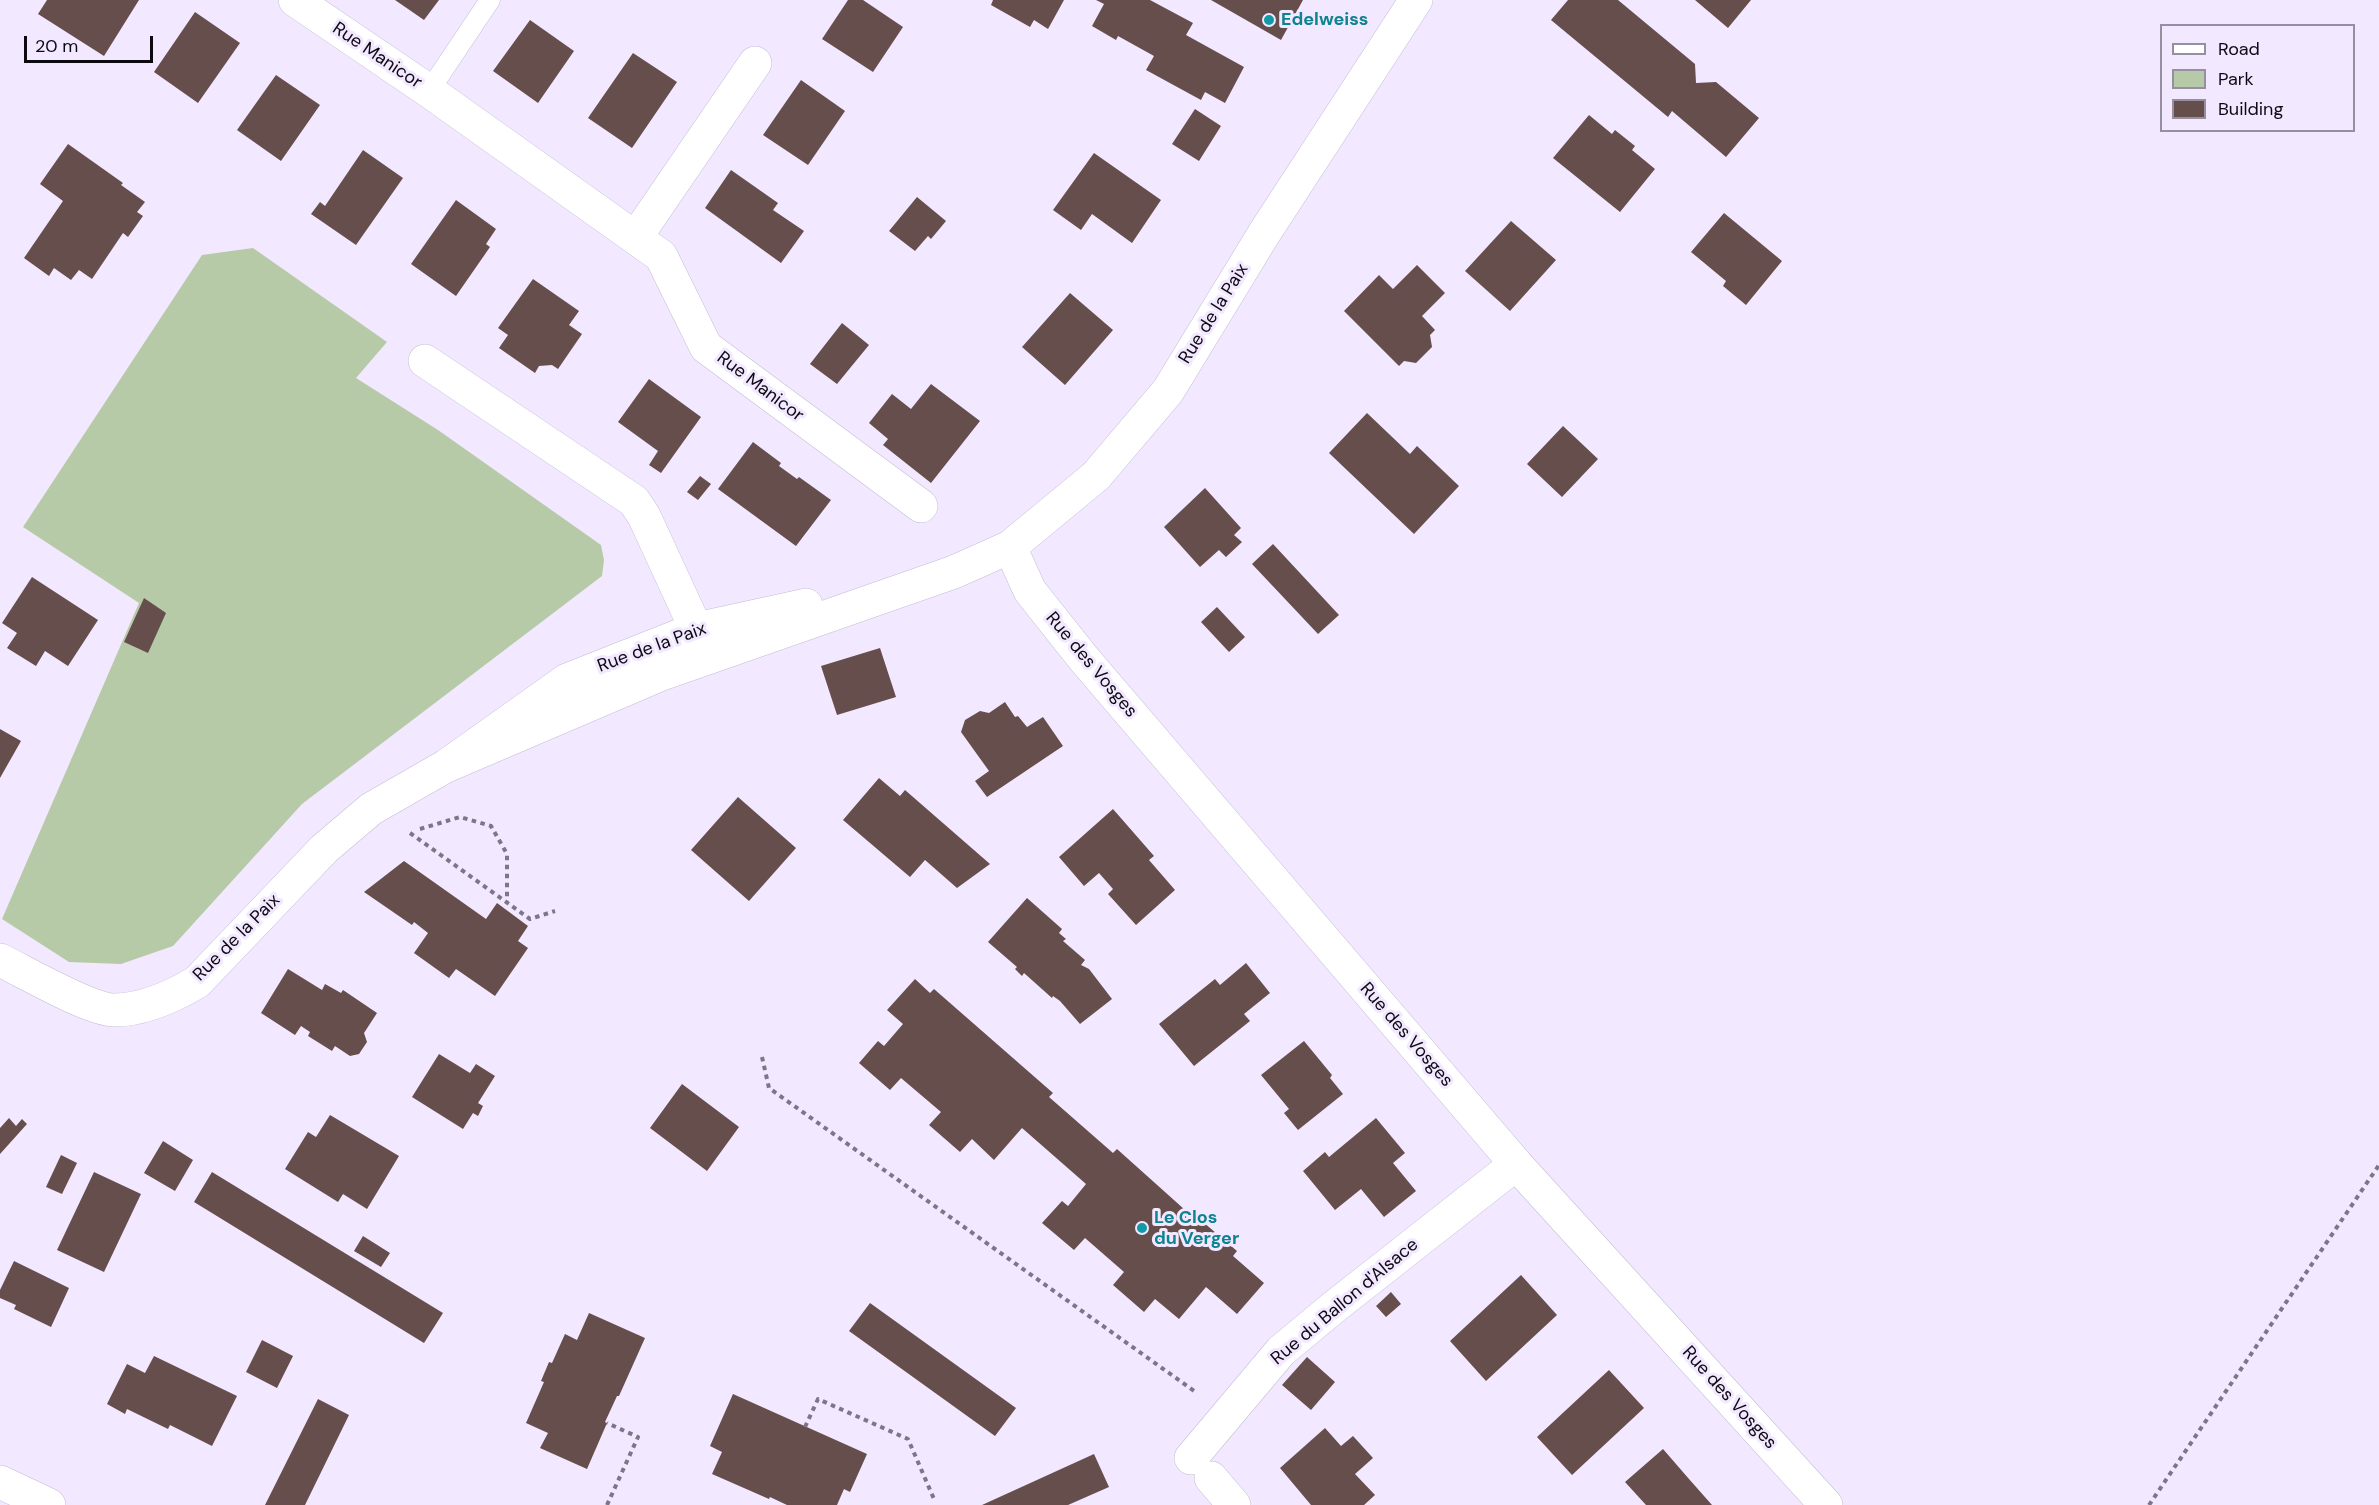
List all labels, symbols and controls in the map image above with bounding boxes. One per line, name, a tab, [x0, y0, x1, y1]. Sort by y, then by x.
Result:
place label: Edelweiss	[1281, 9, 1368, 31]
marker: Edelweiss	[1262, 13, 1276, 27]
street label: Rue Manicor	[328, 18, 426, 94]
scale bar	[27, 24, 156, 62]
legend	[2160, 24, 2355, 132]
text: 20 m	[35, 34, 78, 58]
text: Road	[2218, 37, 2260, 61]
text: Park	[2218, 67, 2254, 91]
text: Building	[2218, 97, 2283, 121]
street label: Rue de la Paix	[1175, 260, 1253, 368]
street label: Rue Manicor	[712, 347, 808, 427]
street label: Rue des Vosges	[1041, 608, 1141, 722]
street label: Rue de la Paix	[595, 618, 709, 678]
street label: Rue de la Paix	[189, 890, 285, 986]
street label: Rue des Vosges	[1355, 979, 1457, 1091]
place label: Le Clos du Verger	[1154, 1207, 1239, 1250]
marker: Le Clos du Verger	[1135, 1221, 1149, 1235]
street label: Rue du Ballon d'Alsace	[1267, 1234, 1423, 1370]
street label: Rue des Vosges	[1677, 1342, 1781, 1454]

